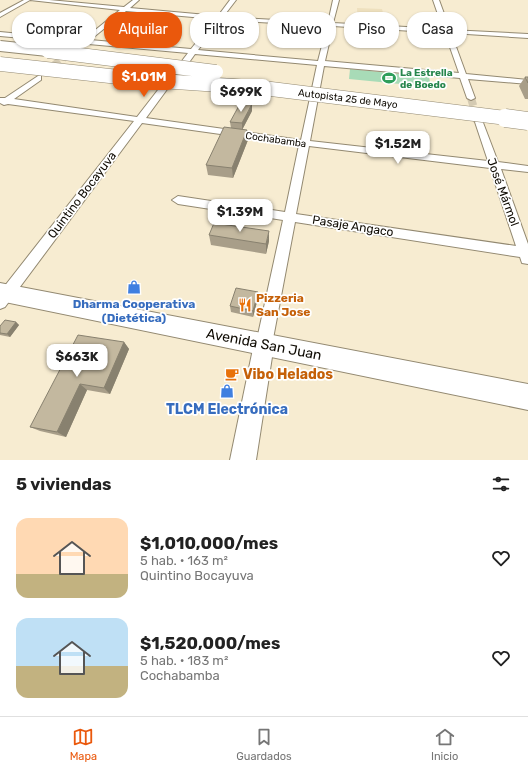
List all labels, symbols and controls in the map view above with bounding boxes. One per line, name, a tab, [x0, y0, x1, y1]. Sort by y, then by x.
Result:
chip: Comprar	[12, 12, 96, 48]
chip: Alquilar	[104, 12, 182, 48]
chip: Filtros	[190, 12, 259, 48]
chip: Nuevo	[267, 12, 336, 48]
chip: Piso	[344, 12, 399, 48]
chip: Casa	[407, 12, 467, 48]
pin: $1.01M	[111, 64, 177, 98]
place label: La Estrella de Boedo	[400, 67, 453, 91]
text: $1.01M	[122, 69, 166, 84]
sports icon: La Estrella de Boedo	[381, 70, 397, 86]
pin: $699K	[213, 79, 269, 113]
text: $699K	[220, 84, 262, 99]
street label: Autopista 25 de Mayo	[297, 87, 399, 111]
street label: Cochabamba	[245, 130, 307, 150]
pin: $1.52M	[365, 131, 431, 165]
text: $1.52M	[375, 136, 421, 151]
street label: Quintino Bocayuva	[45, 149, 119, 241]
street label: José Mármol	[484, 156, 522, 228]
pin: $1.39M	[207, 199, 273, 233]
text: $1.39M	[217, 204, 263, 219]
street label: Pasaje Angaco	[311, 213, 395, 239]
shop icon: Dharma Cooperativa (Dietética)	[126, 279, 142, 295]
place label: Pizzeria San Jose	[256, 291, 310, 319]
place label: Dharma Cooperativa (Dietética)	[73, 297, 195, 325]
restaurant icon: Pizzeria San Jose	[237, 297, 253, 313]
street label: Avenida San Juan	[205, 325, 323, 364]
pin: $663K	[49, 344, 105, 378]
text: $663K	[56, 349, 98, 364]
cafe icon: Vibo Helados	[224, 366, 240, 382]
place label: Vibo Helados	[243, 366, 333, 383]
shop icon: TLCM Electrónica	[219, 383, 235, 399]
place label: TLCM Electrónica	[166, 401, 288, 418]
icon: filters	[490, 473, 512, 495]
text: 5 viviendas	[16, 474, 111, 494]
text: $1,010,000/mes	[140, 533, 278, 553]
icon: home	[48, 534, 96, 582]
icon: heart	[490, 547, 512, 569]
text: 5 hab. · 163 m²	[140, 553, 228, 568]
text: Quintino Bocayuva	[140, 568, 254, 583]
text: $1,520,000/mes	[140, 633, 280, 653]
icon: home	[48, 634, 96, 682]
icon: heart	[490, 647, 512, 669]
text: 5 hab. · 183 m²	[140, 653, 228, 668]
text: Cochabamba	[140, 668, 220, 683]
tab: Mapa	[70, 726, 97, 763]
tab: Guardados	[236, 726, 292, 763]
tab: Inicio	[431, 726, 458, 763]

